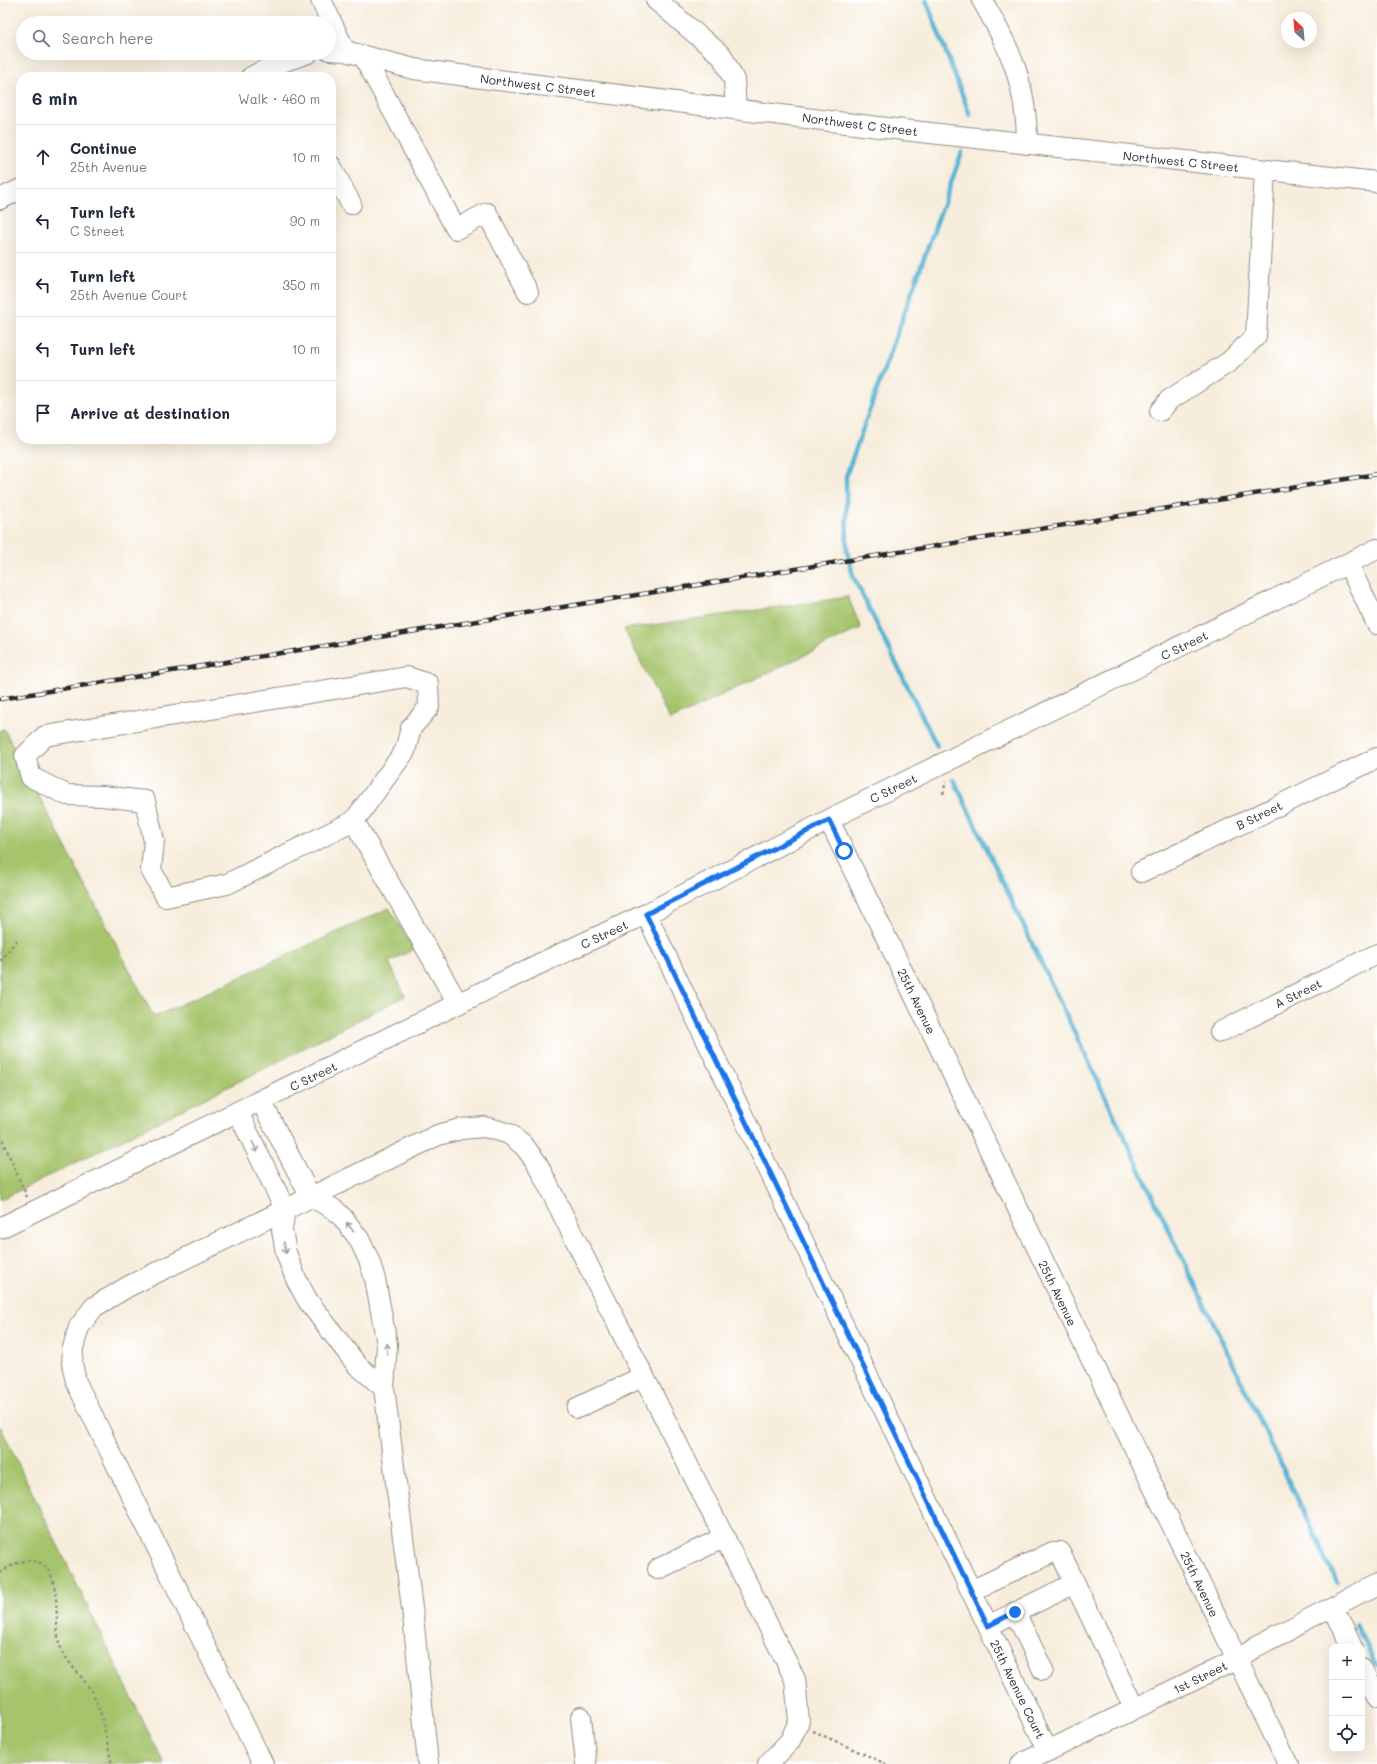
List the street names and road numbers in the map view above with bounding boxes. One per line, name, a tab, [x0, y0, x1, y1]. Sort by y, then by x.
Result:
street label: Northwest C Street	[479, 70, 597, 100]
street label: Northwest C Street	[801, 109, 919, 139]
street label: Northwest C Street	[1122, 147, 1240, 175]
street label: C Street	[1158, 627, 1210, 663]
street label: C Street	[867, 770, 919, 806]
street label: B Street	[1233, 797, 1285, 833]
street label: C Street	[578, 916, 630, 952]
street label: 25th Avenue	[894, 966, 940, 1036]
street label: A Street	[1272, 975, 1324, 1011]
street label: C Street	[287, 1058, 339, 1094]
street label: 25th Avenue	[1035, 1258, 1081, 1328]
street label: 25th Avenue	[1177, 1549, 1223, 1619]
street label: 25th Avenue Court	[987, 1637, 1049, 1741]
street label: 1st Street	[1170, 1657, 1230, 1697]

